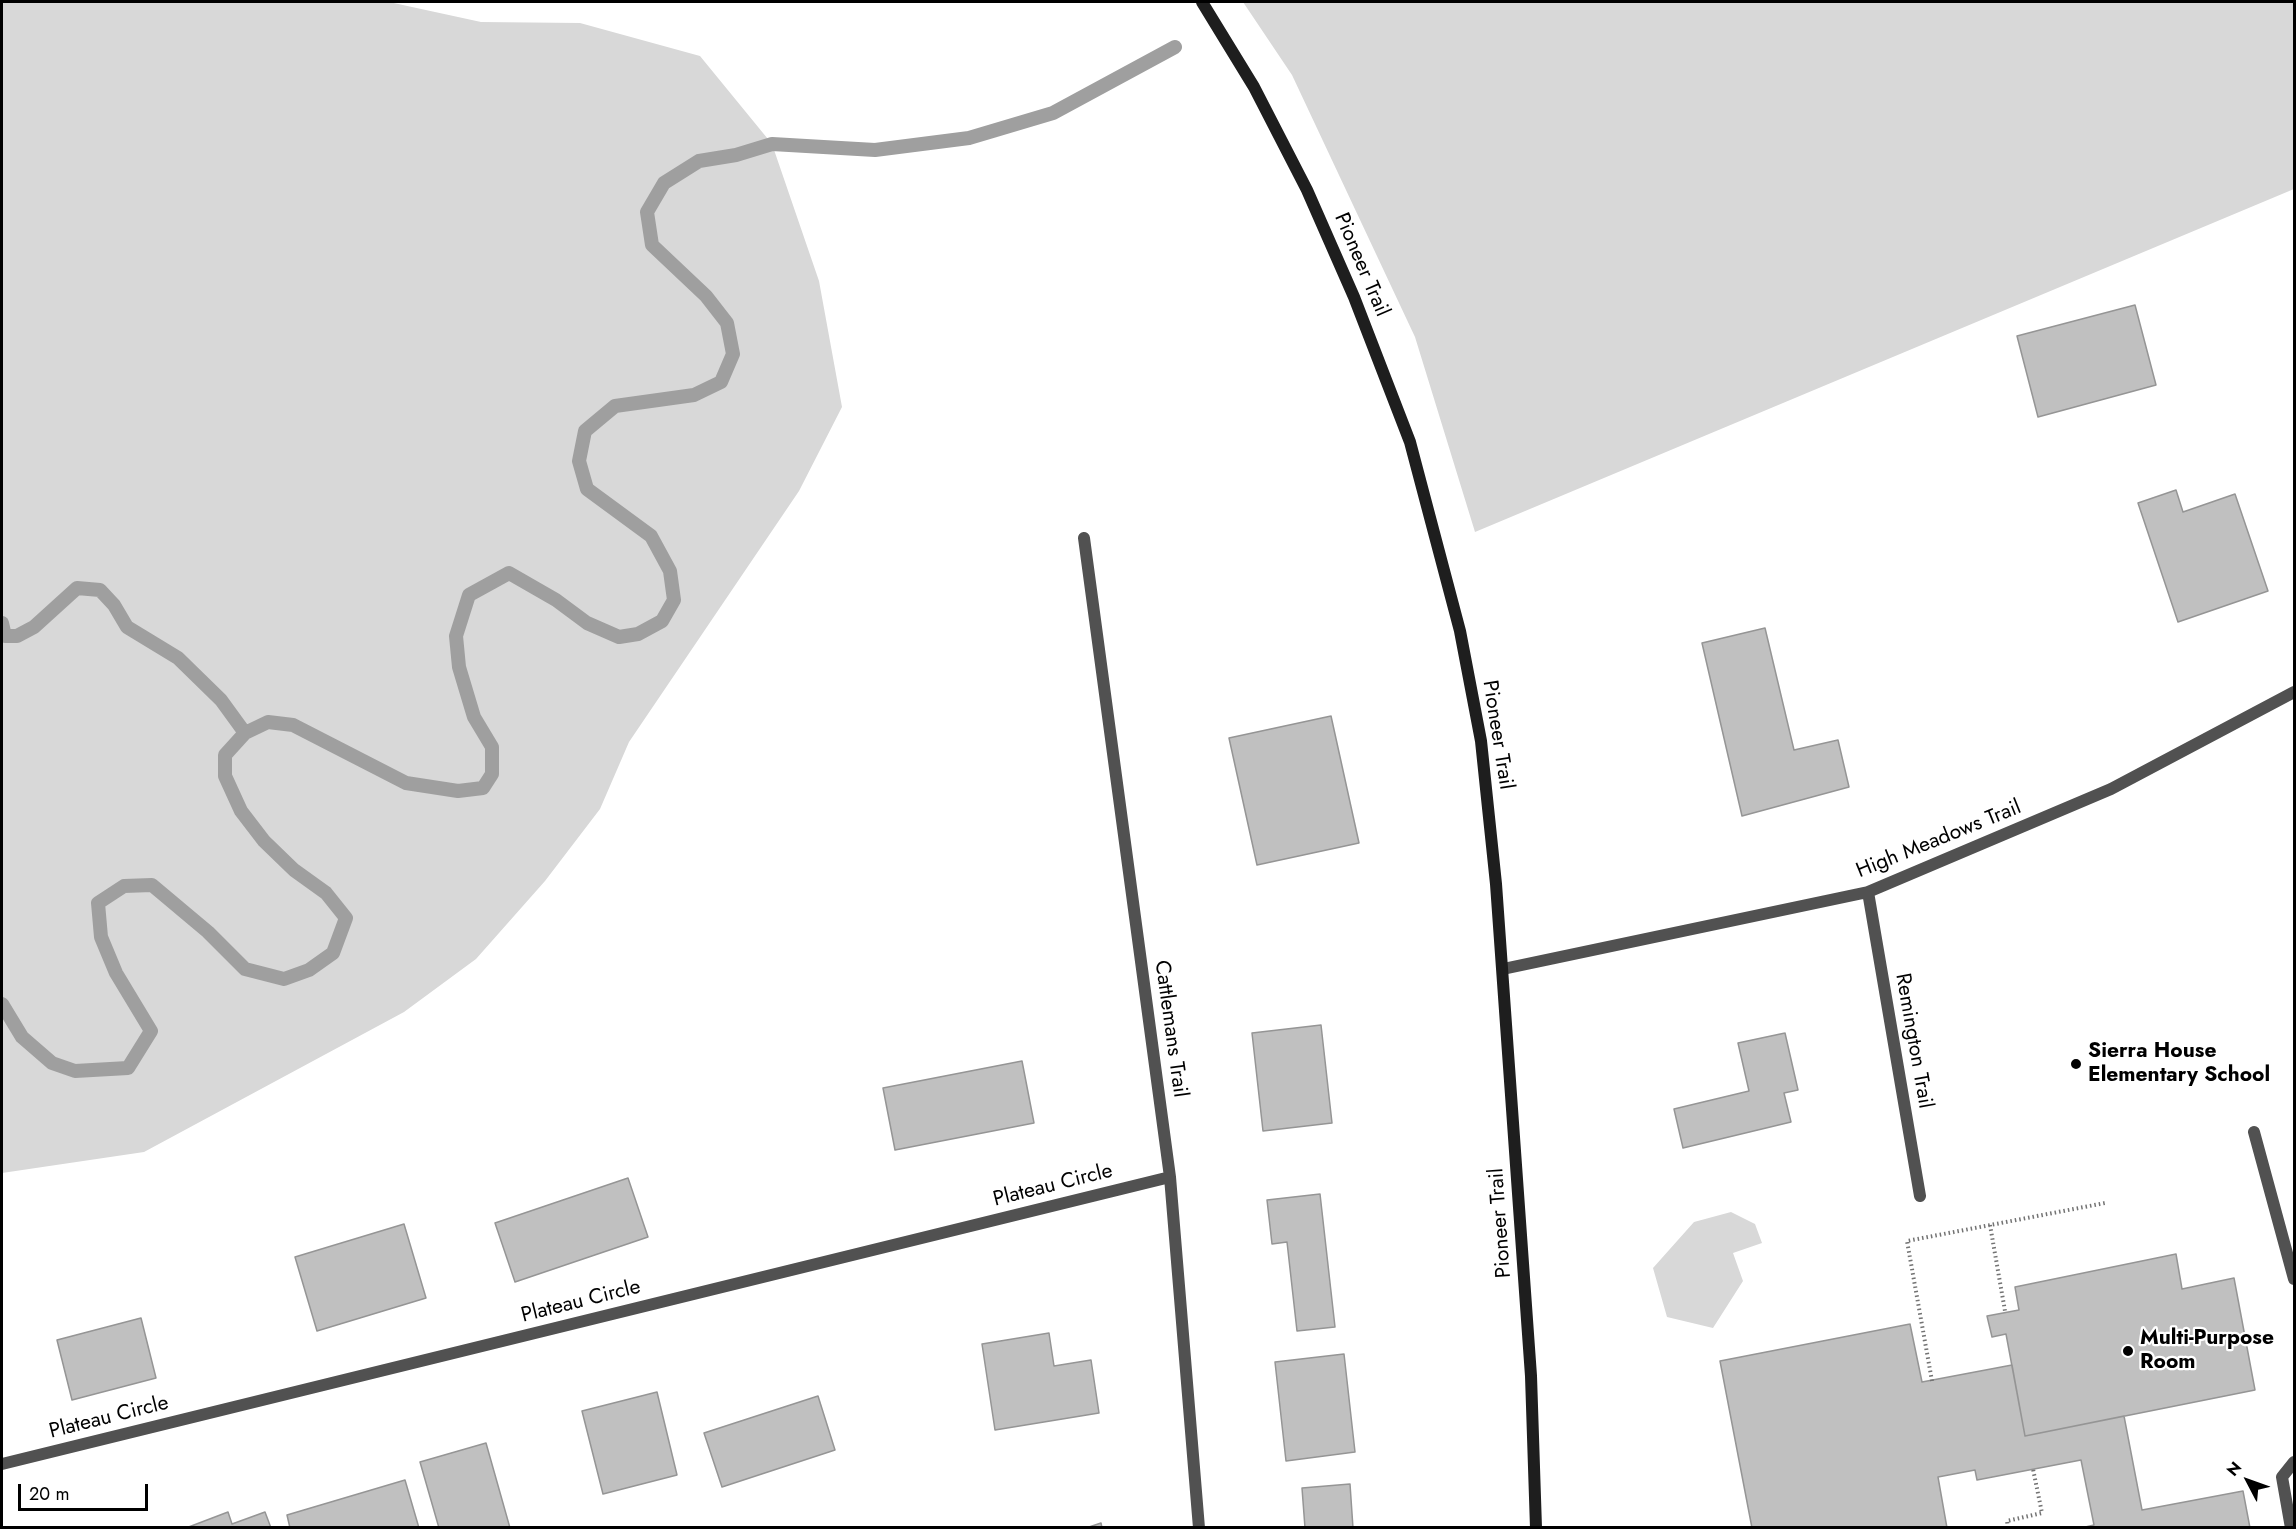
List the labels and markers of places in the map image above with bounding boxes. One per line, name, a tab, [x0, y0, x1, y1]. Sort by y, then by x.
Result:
place label: Sierra House Elementary School	[2088, 1039, 2270, 1089]
marker: Sierra House Elementary School	[2069, 1057, 2083, 1071]
place label: Multi-Purpose Room	[2140, 1326, 2274, 1376]
marker: Multi-Purpose Room	[2121, 1344, 2135, 1358]

